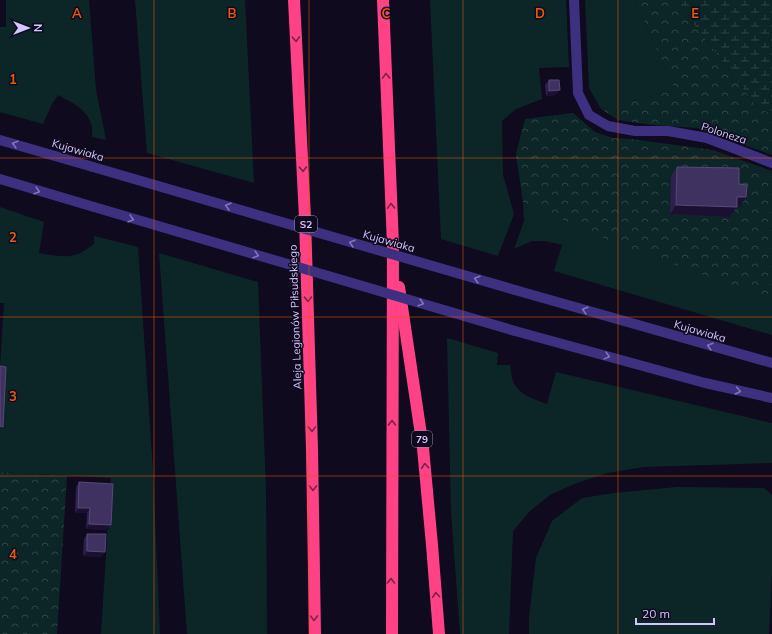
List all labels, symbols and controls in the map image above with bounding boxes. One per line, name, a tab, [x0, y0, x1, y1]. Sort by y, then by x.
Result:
text: A	[72, 5, 82, 21]
text: B	[228, 5, 237, 21]
text: C	[382, 5, 391, 21]
text: D	[535, 5, 545, 21]
text: E	[691, 5, 699, 21]
north arrow	[8, 8, 48, 48]
text: N	[31, 24, 45, 32]
one-way arrow	[292, 36, 300, 42]
text: 1	[9, 71, 17, 87]
one-way arrow	[382, 73, 390, 79]
street label: Poloneza	[700, 119, 748, 147]
street label: Kujawiaka	[50, 136, 106, 164]
one-way arrow	[12, 140, 19, 149]
one-way arrow	[299, 166, 307, 172]
one-way arrow	[34, 186, 41, 195]
one-way arrow	[224, 202, 231, 211]
one-way arrow	[387, 203, 396, 209]
one-way arrow	[127, 214, 134, 223]
road number: S2	[295, 216, 317, 232]
street label: Kujawiaka	[361, 227, 417, 255]
text: 2	[9, 229, 17, 245]
one-way arrow	[349, 239, 356, 247]
street label: Aleja Legionów Piłsudskiego	[285, 244, 305, 390]
one-way arrow	[252, 250, 259, 259]
one-way arrow	[474, 275, 481, 284]
one-way arrow	[304, 296, 312, 302]
one-way arrow	[417, 298, 424, 307]
one-way arrow	[581, 307, 588, 315]
street label: Kujawiaka	[672, 317, 728, 345]
one-way arrow	[706, 342, 713, 351]
one-way arrow	[604, 352, 610, 360]
one-way arrow	[735, 386, 742, 394]
text: 3	[9, 388, 17, 404]
one-way arrow	[388, 420, 396, 426]
one-way arrow	[308, 426, 316, 432]
road number: 79	[412, 431, 432, 447]
one-way arrow	[421, 463, 430, 469]
one-way arrow	[309, 485, 317, 491]
text: 4	[9, 546, 17, 562]
one-way arrow	[387, 578, 395, 584]
one-way arrow	[432, 592, 441, 598]
scale bar	[636, 600, 714, 626]
text: 20 m	[642, 606, 670, 621]
one-way arrow	[310, 615, 319, 621]

